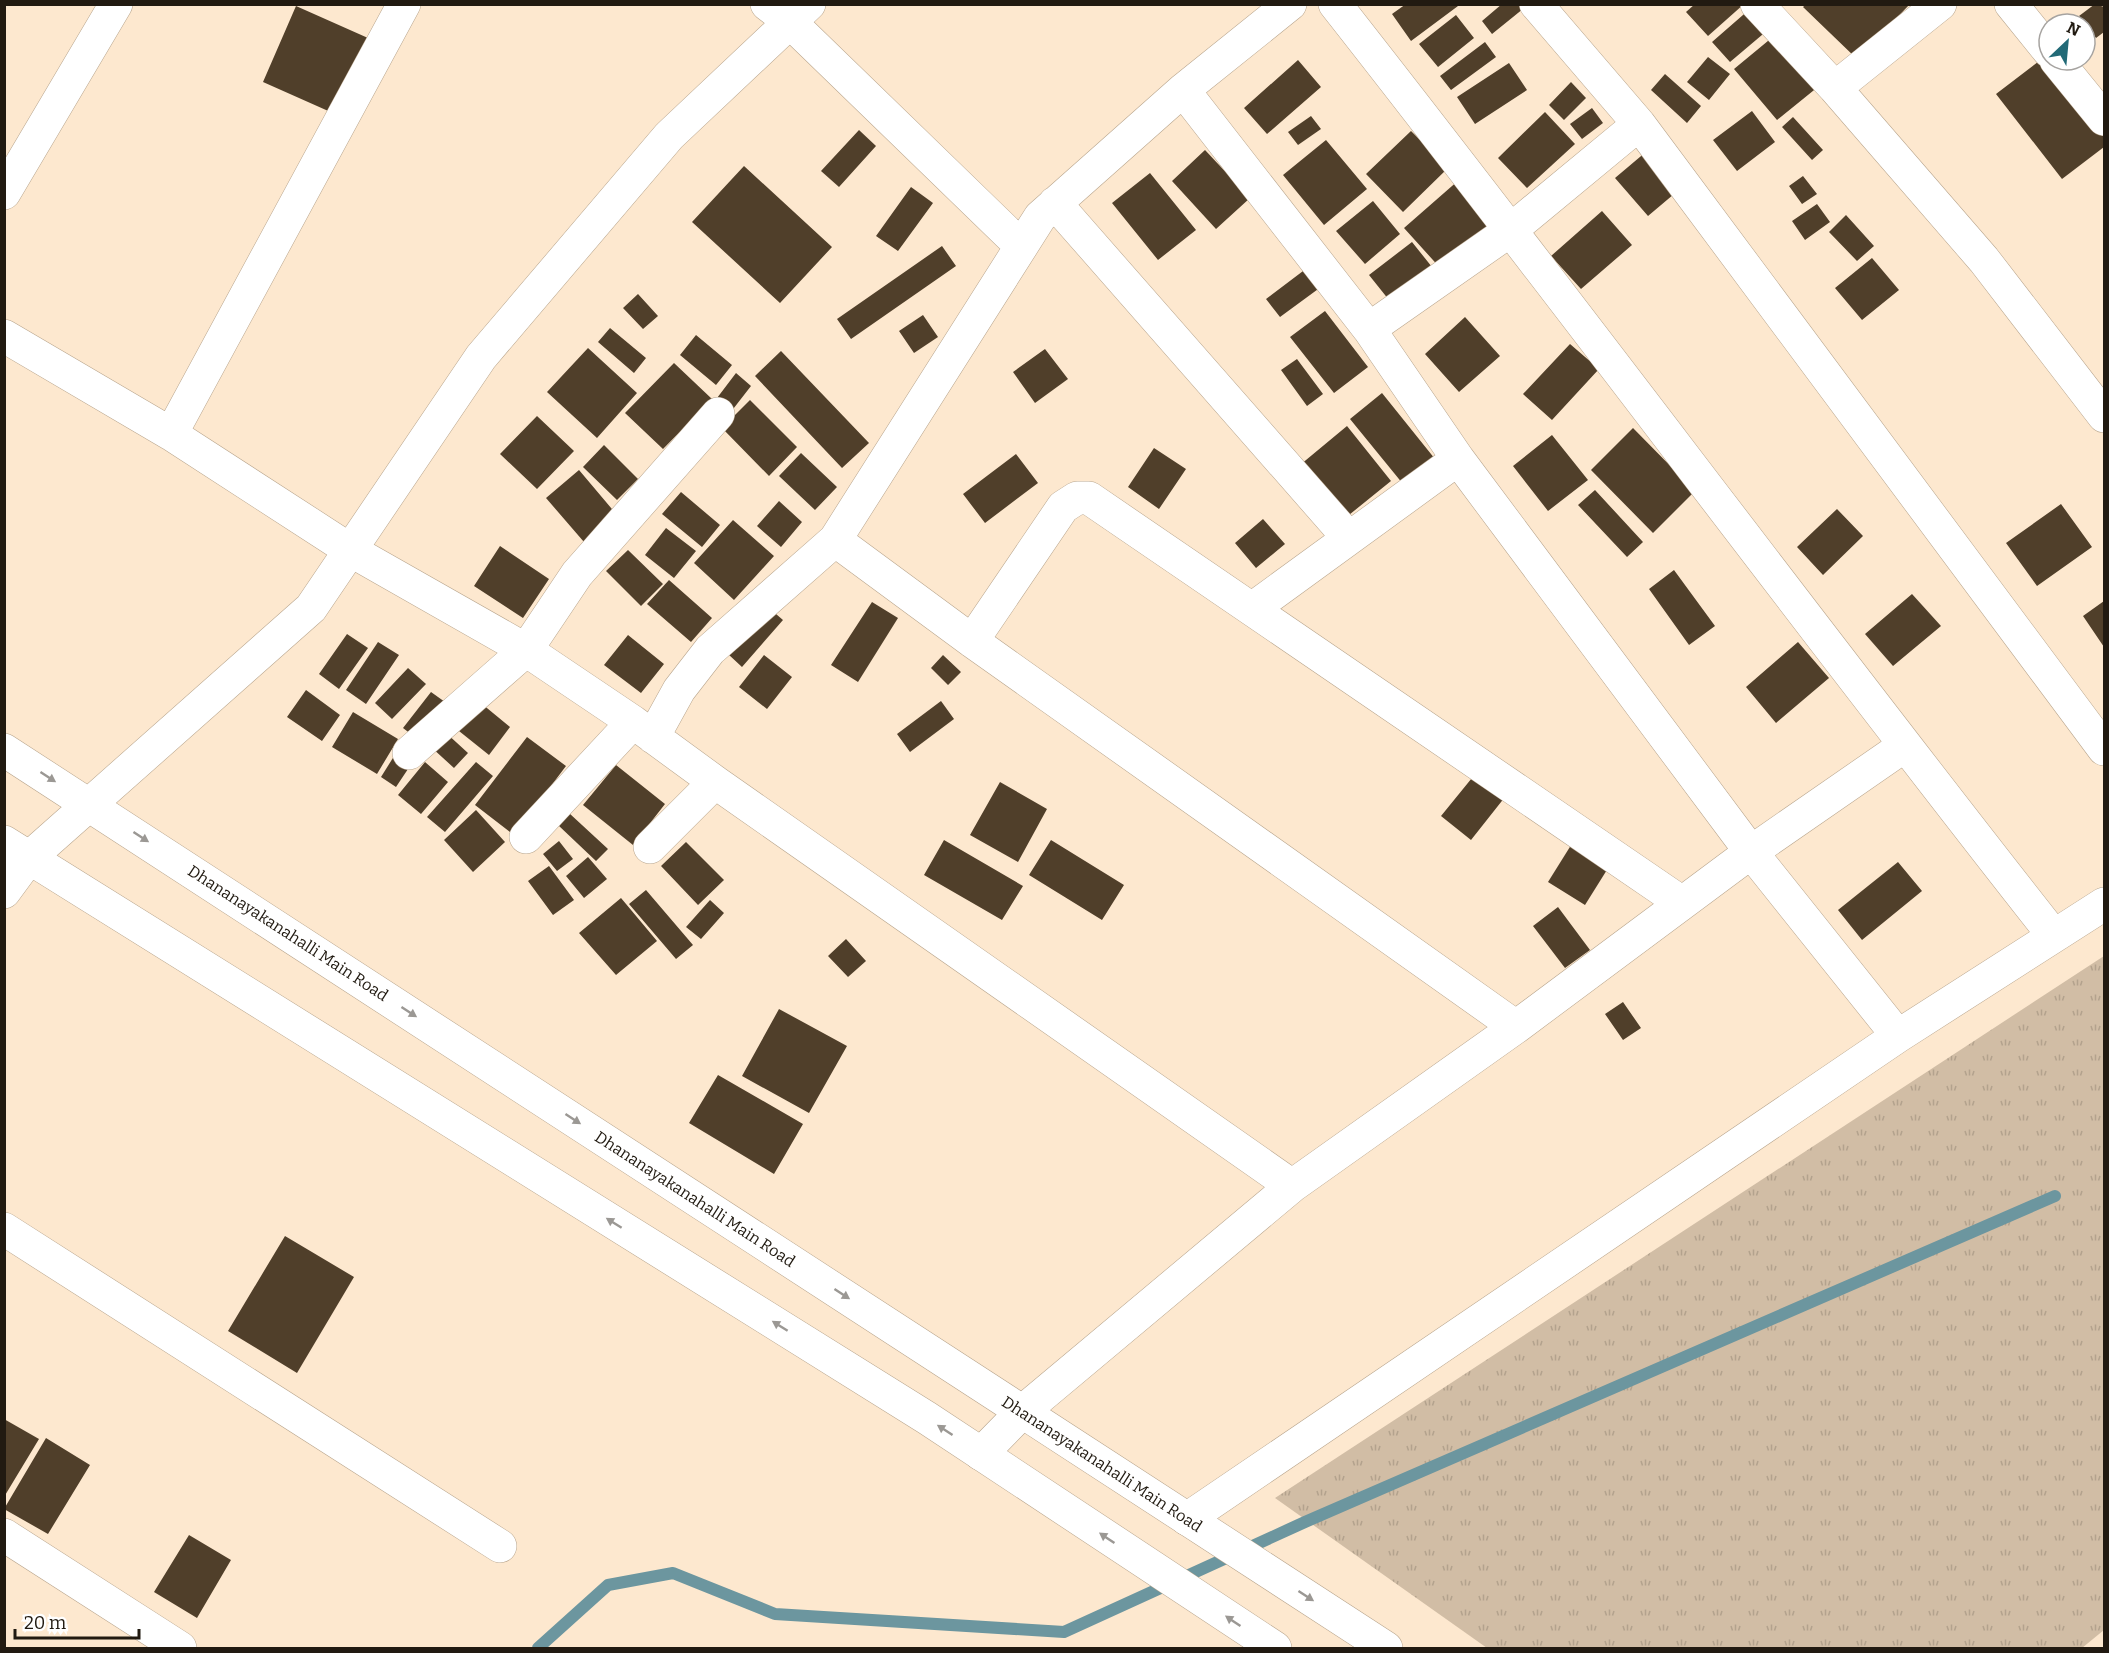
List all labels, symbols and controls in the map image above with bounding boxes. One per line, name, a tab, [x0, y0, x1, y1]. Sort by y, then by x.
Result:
north arrow	[2037, 12, 2097, 72]
text: N	[2064, 18, 2083, 40]
one-way arrow	[40, 772, 56, 783]
one-way arrow	[132, 831, 148, 843]
street label: Dhananayakanahalli Main Road	[184, 861, 392, 1005]
one-way arrow	[401, 1007, 418, 1018]
one-way arrow	[565, 1113, 581, 1124]
street label: Dhananayakanahalli Main Road	[591, 1127, 799, 1271]
one-way arrow	[606, 1218, 622, 1229]
one-way arrow	[834, 1288, 850, 1299]
one-way arrow	[771, 1321, 788, 1332]
street label: Dhananayakanahalli Main Road	[998, 1392, 1206, 1536]
one-way arrow	[937, 1424, 953, 1436]
one-way arrow	[1099, 1532, 1115, 1543]
one-way arrow	[1297, 1591, 1314, 1602]
scale bar	[15, 1602, 140, 1640]
text: 20 m	[24, 1612, 66, 1634]
one-way arrow	[1225, 1616, 1241, 1627]

